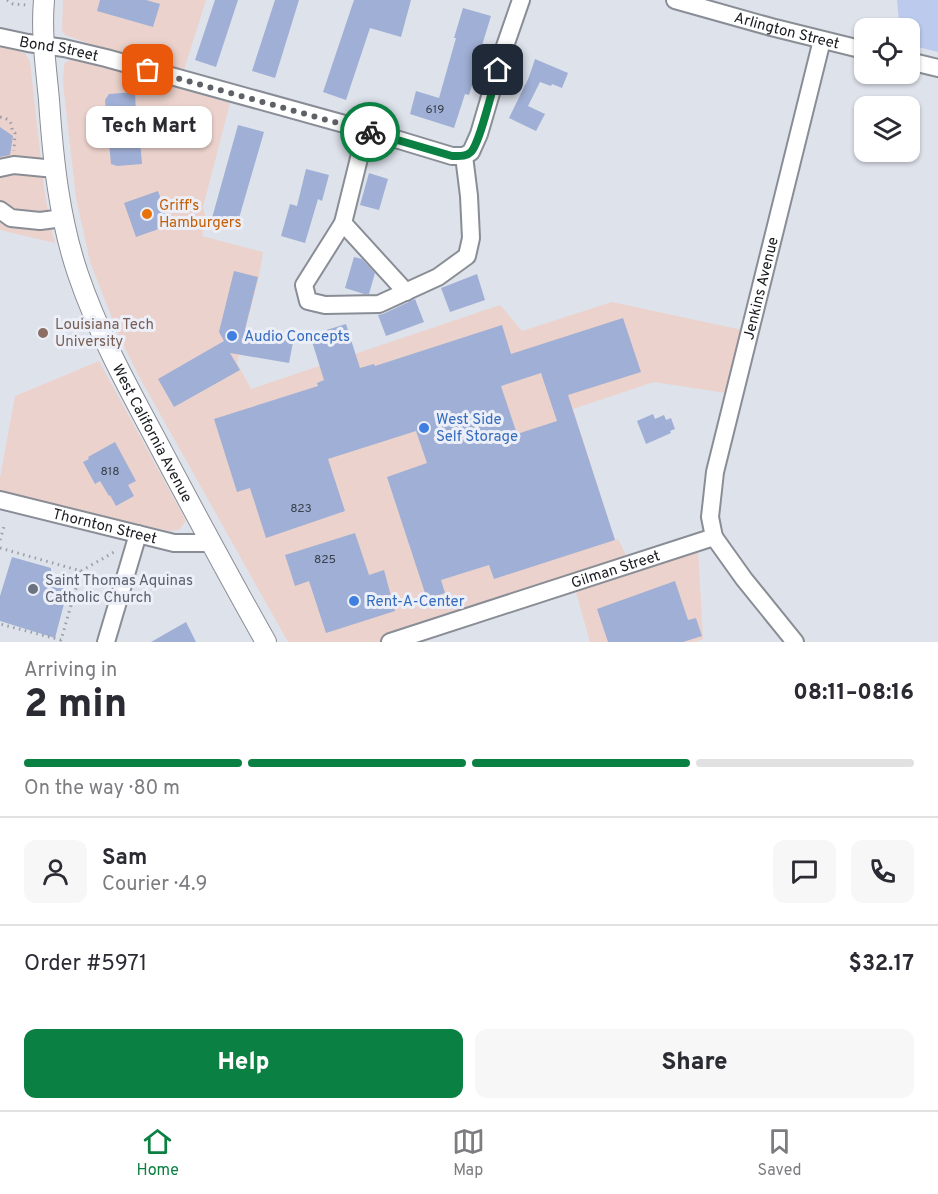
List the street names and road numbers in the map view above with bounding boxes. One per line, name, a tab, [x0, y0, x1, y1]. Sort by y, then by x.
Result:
street label: Arlington Street	[732, 9, 841, 55]
street label: Bond Street	[17, 33, 100, 67]
street label: Jenkins Avenue	[740, 235, 784, 342]
street label: West California Avenue	[107, 361, 196, 506]
street label: Thornton Street	[50, 505, 159, 549]
street label: Gilman Street	[569, 547, 663, 594]

